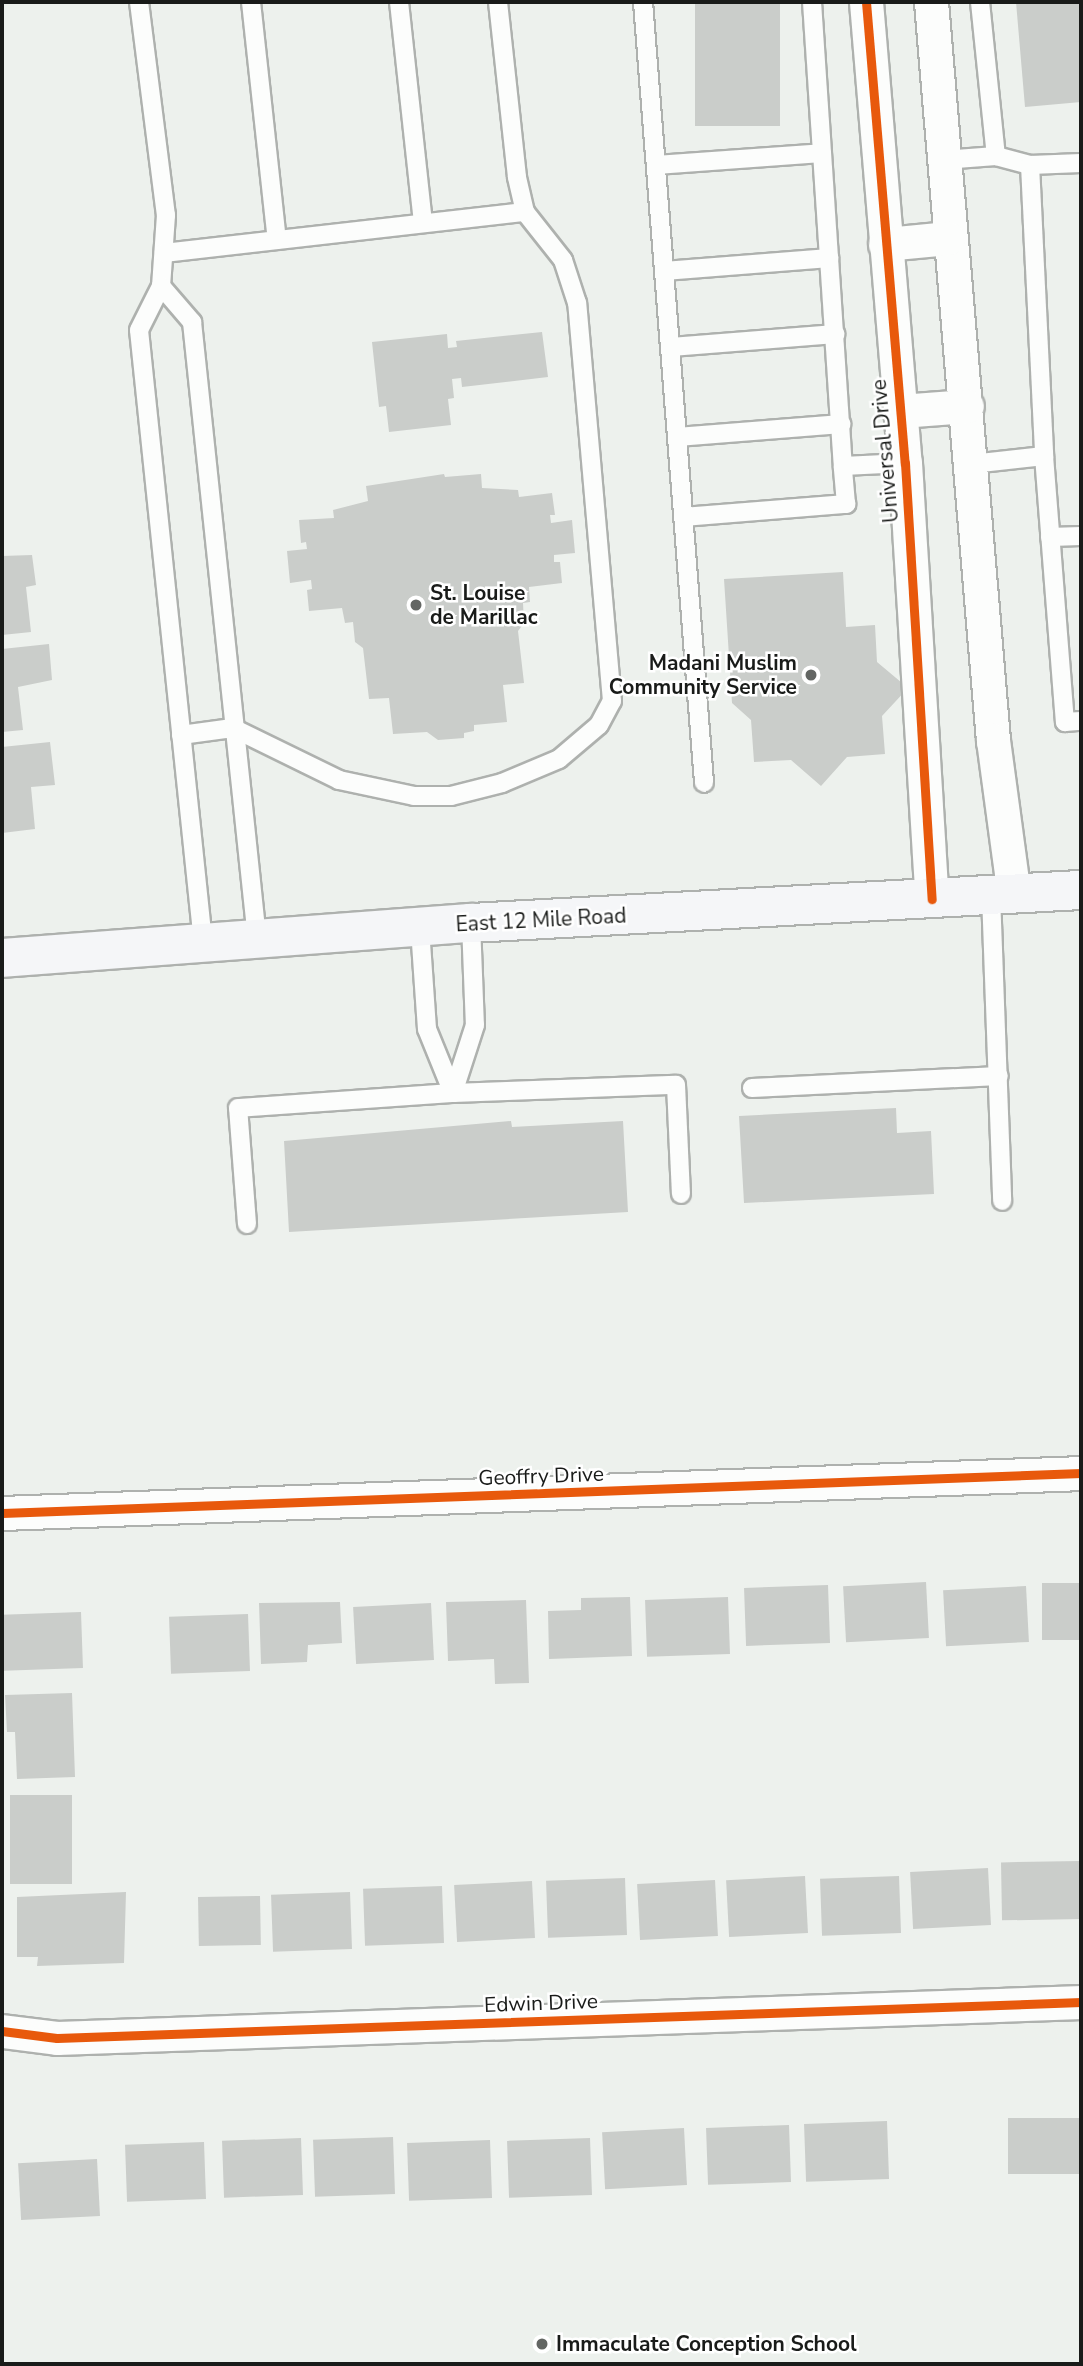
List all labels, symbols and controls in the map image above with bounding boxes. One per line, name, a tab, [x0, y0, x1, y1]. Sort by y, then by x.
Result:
street label: Universal Drive	[866, 378, 904, 524]
place label: St. Louise de Marillac	[430, 580, 538, 630]
marker: St. Louise de Marillac	[408, 597, 424, 613]
place label: Madani Muslim Community Service	[609, 650, 797, 700]
marker: Madani Muslim Community Service	[803, 667, 819, 683]
street label: East 12 Mile Road	[455, 903, 627, 937]
street label: Geoffry Drive	[478, 1461, 604, 1491]
street label: Edwin Drive	[484, 1988, 598, 2018]
place label: Immaculate Conception School	[556, 2331, 857, 2357]
marker: Immaculate Conception School	[534, 2336, 550, 2352]

